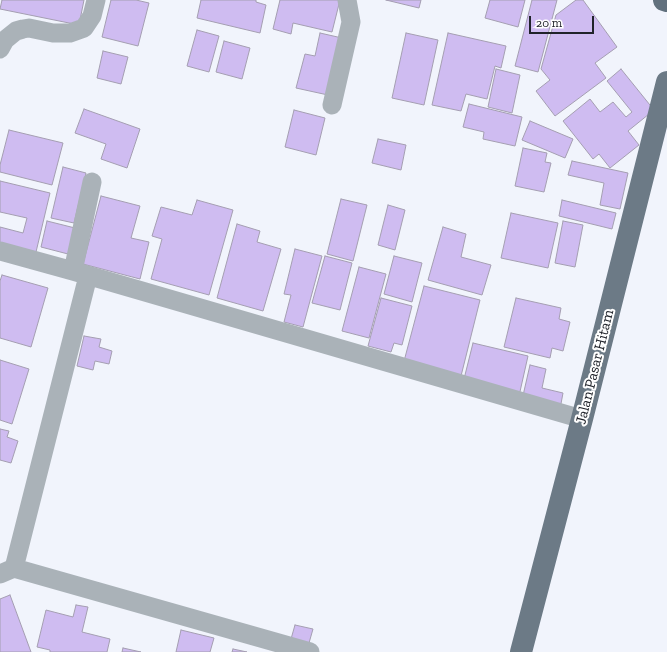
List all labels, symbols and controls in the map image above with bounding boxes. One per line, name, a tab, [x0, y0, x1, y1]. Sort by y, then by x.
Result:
scale bar	[531, 8, 596, 34]
text: 20 m	[536, 16, 562, 30]
street label: Jalan Pasar Hitam	[572, 308, 618, 426]

